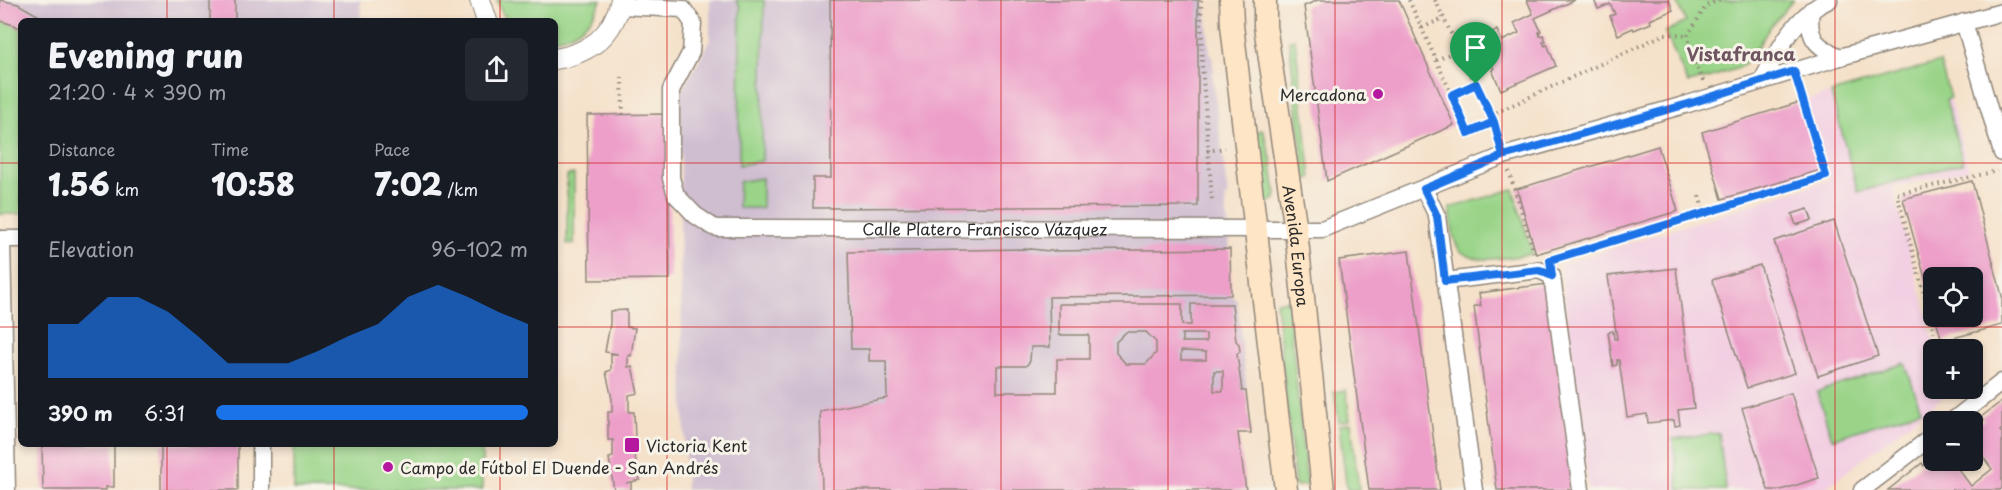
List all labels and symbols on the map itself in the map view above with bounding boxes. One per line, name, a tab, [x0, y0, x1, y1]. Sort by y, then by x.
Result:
pin	[1450, 22, 1501, 84]
district label: Vistafranca	[1686, 40, 1796, 67]
place label: Mercadona	[1280, 82, 1366, 106]
marker: Mercadona	[1371, 87, 1385, 101]
street label: Avenida Europa	[1277, 183, 1316, 308]
street label: Calle Platero Francisco Vázquez	[862, 216, 1107, 241]
place label: Victoria Kent	[646, 433, 748, 457]
marker: Victoria Kent	[623, 436, 641, 454]
place label: Campo de Fútbol El Duende - San Andrés	[400, 455, 718, 479]
marker: Campo de Fútbol El Duende - San Andrés	[381, 460, 395, 474]

